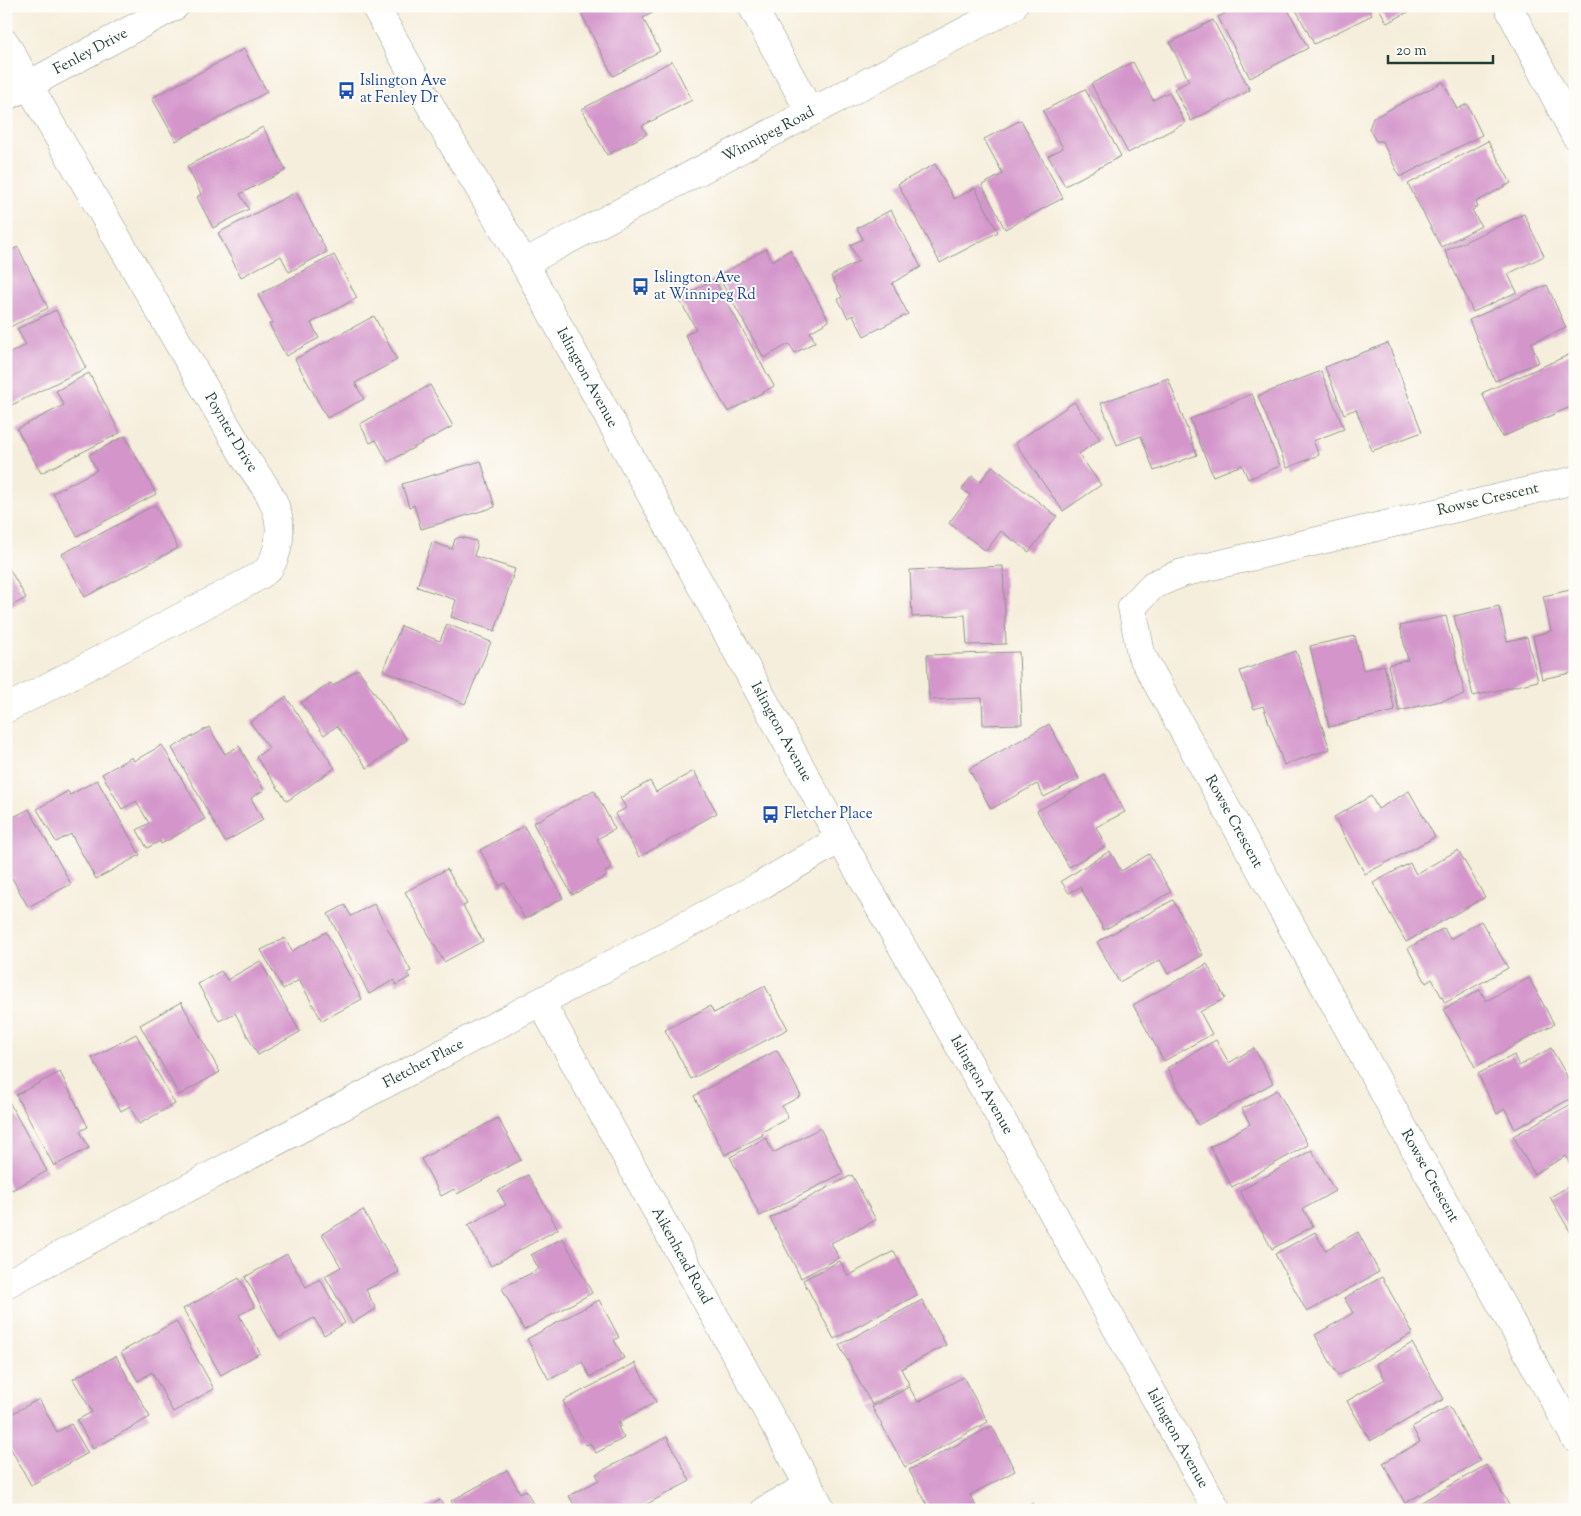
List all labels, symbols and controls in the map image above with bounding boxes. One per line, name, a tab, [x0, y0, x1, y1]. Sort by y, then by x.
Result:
street label: Fenley Drive	[50, 23, 131, 80]
scale bar	[1388, 32, 1494, 64]
text: 20 m	[1396, 41, 1427, 62]
place label: Islington Ave at Fenley Dr	[360, 71, 446, 109]
bus stop icon: Islington Ave at Fenley Dr	[336, 80, 356, 100]
street label: Winnipeg Road	[718, 101, 819, 168]
place label: Islington Ave at Winnipeg Rd	[654, 268, 756, 306]
bus stop icon: Islington Ave at Winnipeg Rd	[630, 277, 650, 297]
street label: Islington Avenue	[551, 324, 623, 431]
street label: Poynter Drive	[199, 389, 263, 477]
street label: Rowse Crescent	[1435, 478, 1541, 522]
street label: Islington Avenue	[745, 678, 817, 786]
street label: Rowse Crescent	[1199, 771, 1268, 872]
bus stop icon: Fletcher Place	[760, 804, 780, 824]
place label: Fletcher Place	[784, 804, 873, 825]
street label: Islington Avenue	[945, 1032, 1018, 1138]
street label: Fletcher Place	[379, 1034, 468, 1094]
street label: Rowse Crescent	[1396, 1125, 1464, 1226]
street label: Aikenhead Road	[646, 1203, 717, 1309]
street label: Islington Avenue	[1141, 1385, 1213, 1492]

